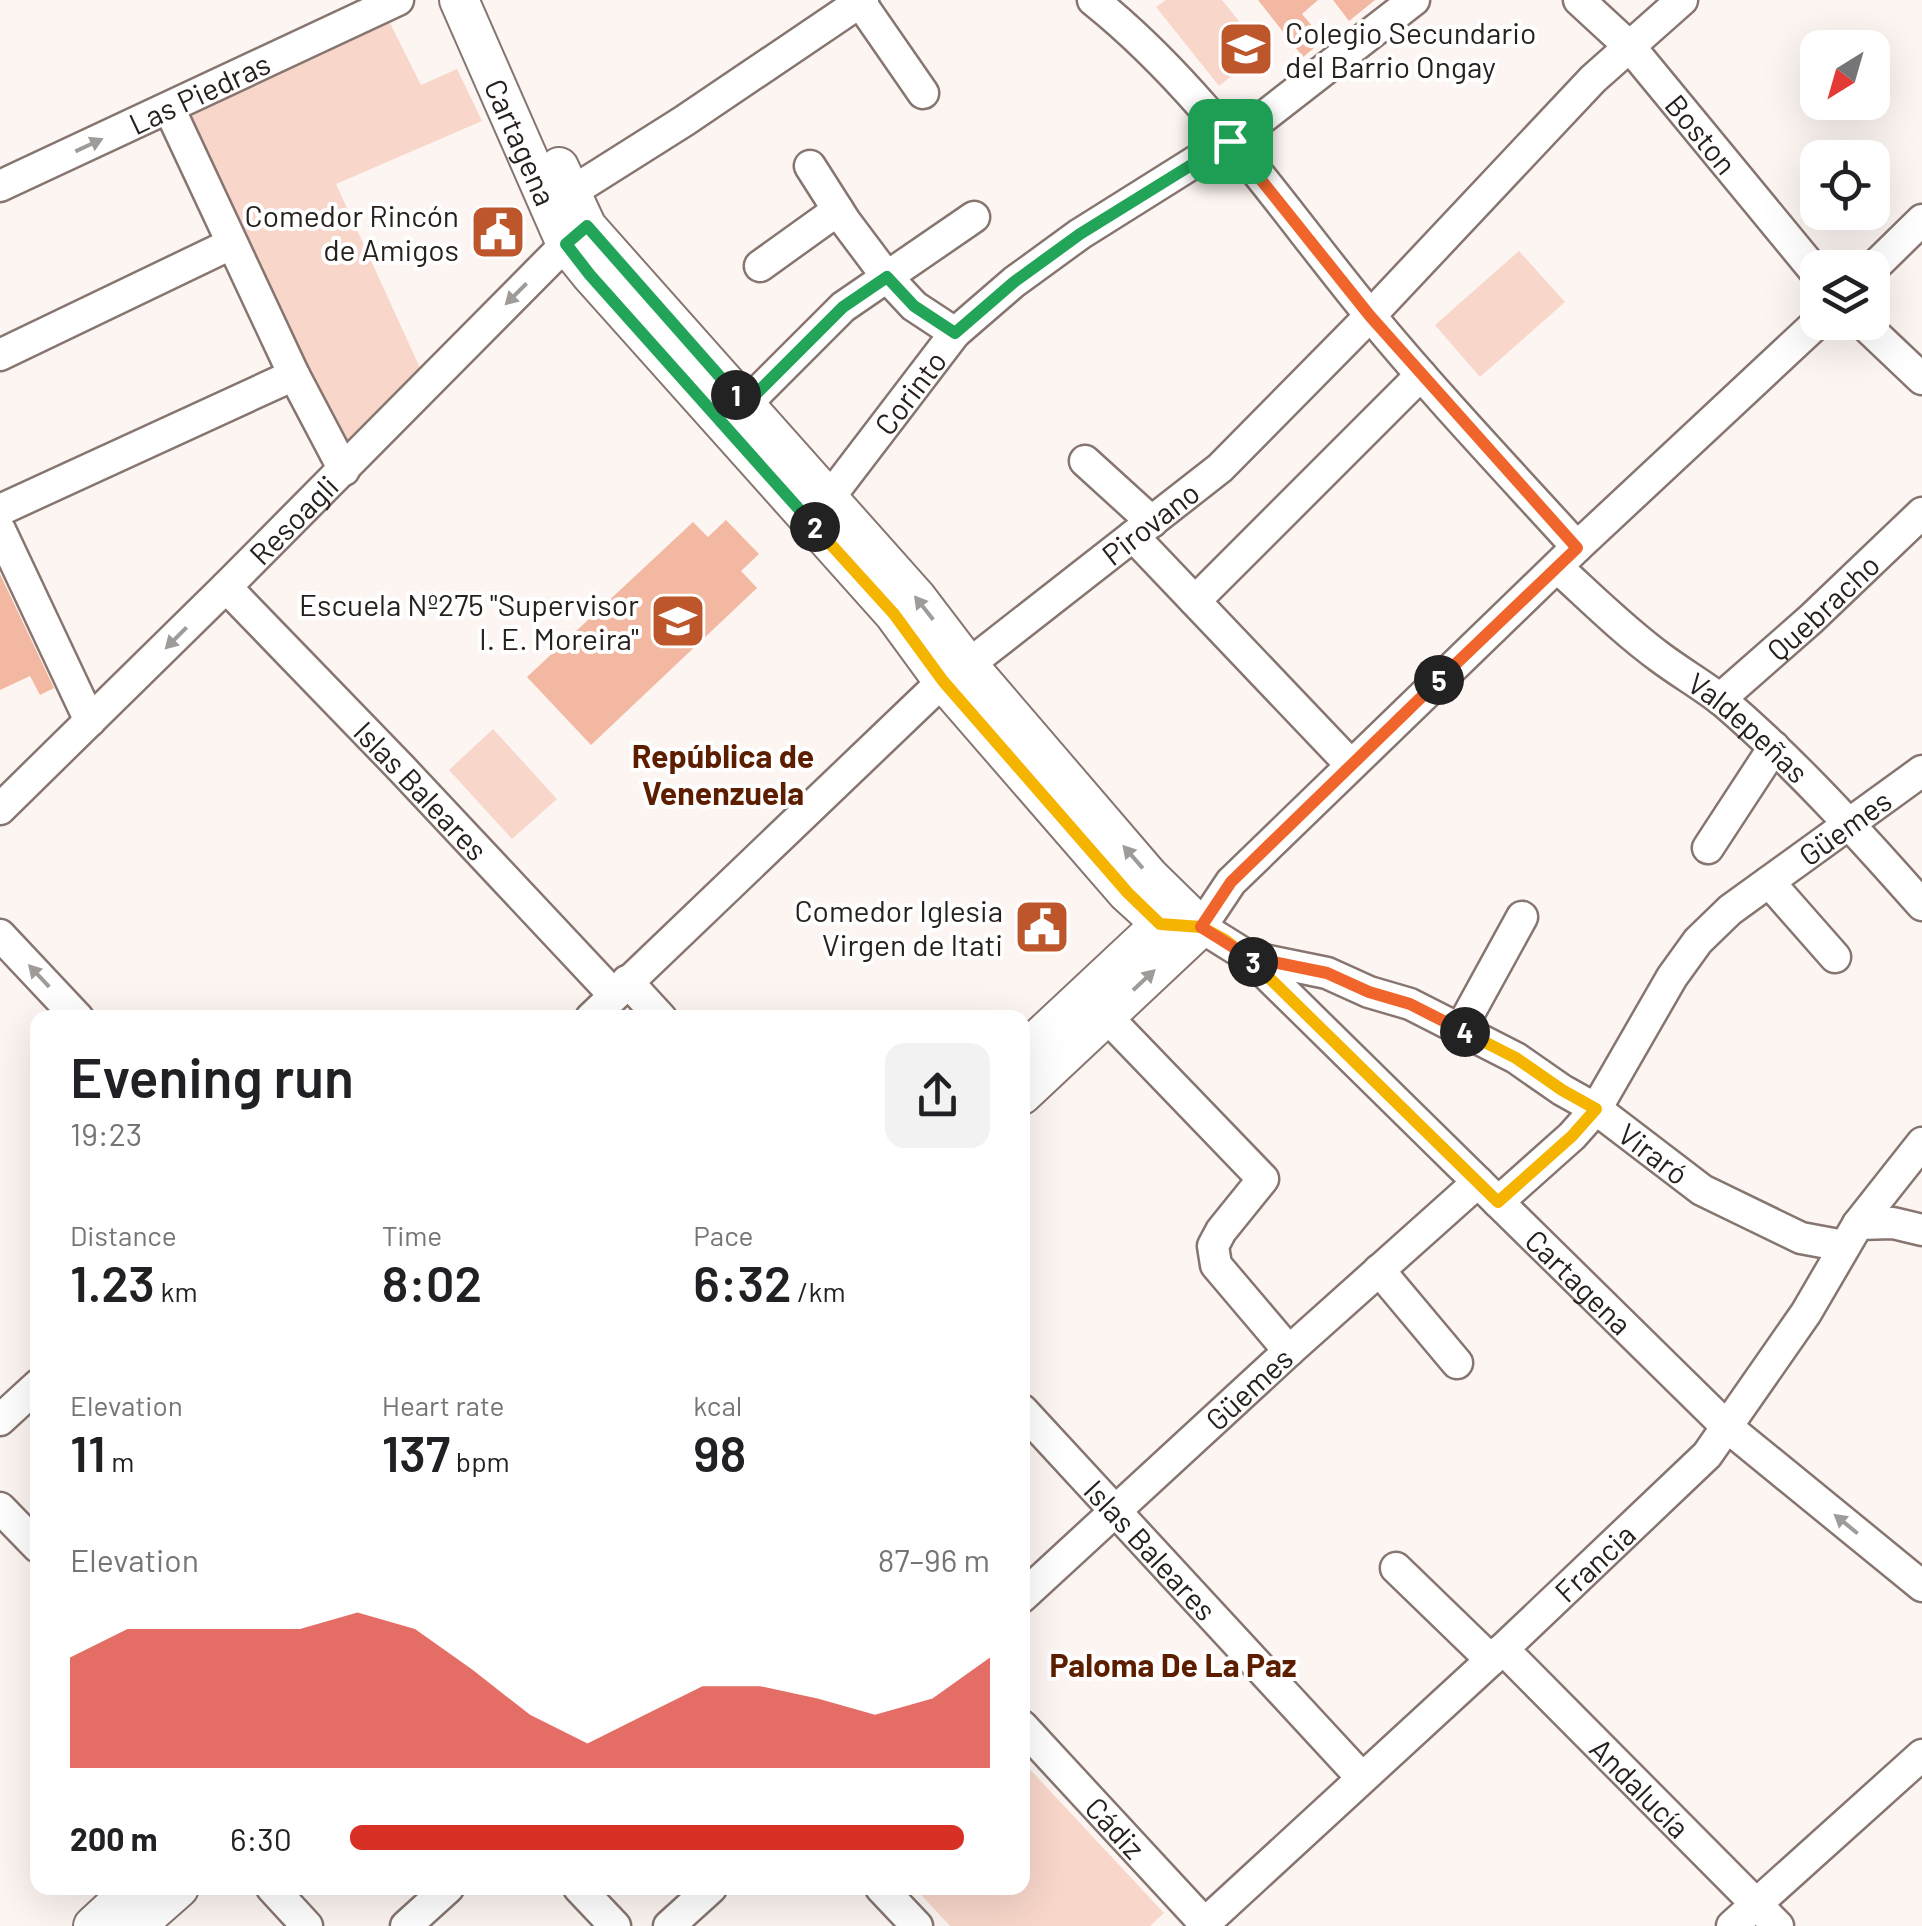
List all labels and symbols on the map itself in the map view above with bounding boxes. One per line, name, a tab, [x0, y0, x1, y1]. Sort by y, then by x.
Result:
place label: Colegio Secundario del Barrio Ongay	[1285, 14, 1536, 84]
school or university icon: Colegio Secundario del Barrio Ongay	[1216, 19, 1276, 79]
north arrow	[1800, 30, 1890, 120]
street label: Las Piedras	[123, 45, 275, 141]
street label: Cartagena	[478, 73, 565, 211]
street label: Boston	[1658, 87, 1745, 181]
pin	[1188, 99, 1273, 184]
one-way arrow	[74, 137, 103, 153]
place label: Comedor Rincón de Amigos	[245, 197, 459, 267]
public building icon: Comedor Rincón de Amigos	[468, 202, 528, 262]
one-way arrow	[505, 281, 529, 305]
street label: Corinto	[866, 343, 953, 441]
pin: 1	[711, 370, 761, 420]
street label: Resoagli	[241, 467, 345, 571]
street label: Pirovano	[1094, 474, 1206, 572]
pin: 2	[790, 502, 840, 552]
street label: Quebracho	[1759, 546, 1886, 668]
place label: Escuela Nº275 "Supervisor I. E. Moreira"	[299, 586, 639, 656]
school or university icon: Escuela Nº275 "Supervisor I. E. Moreira"	[648, 591, 708, 651]
one-way arrow	[914, 596, 935, 622]
one-way arrow	[165, 625, 188, 649]
pin: 5	[1414, 655, 1464, 705]
street label: Valdepeñas	[1682, 664, 1817, 790]
street label: Islas Baleares	[347, 713, 496, 867]
district label: República de Venenzuela	[632, 736, 814, 811]
street label: Güemes	[1791, 782, 1898, 873]
one-way arrow	[1123, 845, 1145, 870]
place label: Comedor Iglesia Virgen de Itati	[794, 892, 1003, 962]
public building icon: Comedor Iglesia Virgen de Itati	[1012, 897, 1072, 957]
pin: 3	[1228, 937, 1278, 987]
one-way arrow	[28, 965, 51, 989]
one-way arrow	[1132, 969, 1156, 992]
pin: 4	[1440, 1007, 1490, 1057]
street label: Viraró	[1612, 1115, 1696, 1191]
street label: Cartagena	[1519, 1222, 1640, 1342]
street label: Güemes	[1198, 1339, 1299, 1437]
street label: Islas Baleares	[1077, 1472, 1225, 1627]
one-way arrow	[1834, 1514, 1859, 1536]
street label: Francia	[1547, 1516, 1642, 1609]
district label: Paloma De La Paz	[1049, 1645, 1297, 1683]
street label: Andalucía	[1583, 1730, 1698, 1845]
street label: Cádiz	[1079, 1789, 1153, 1865]

